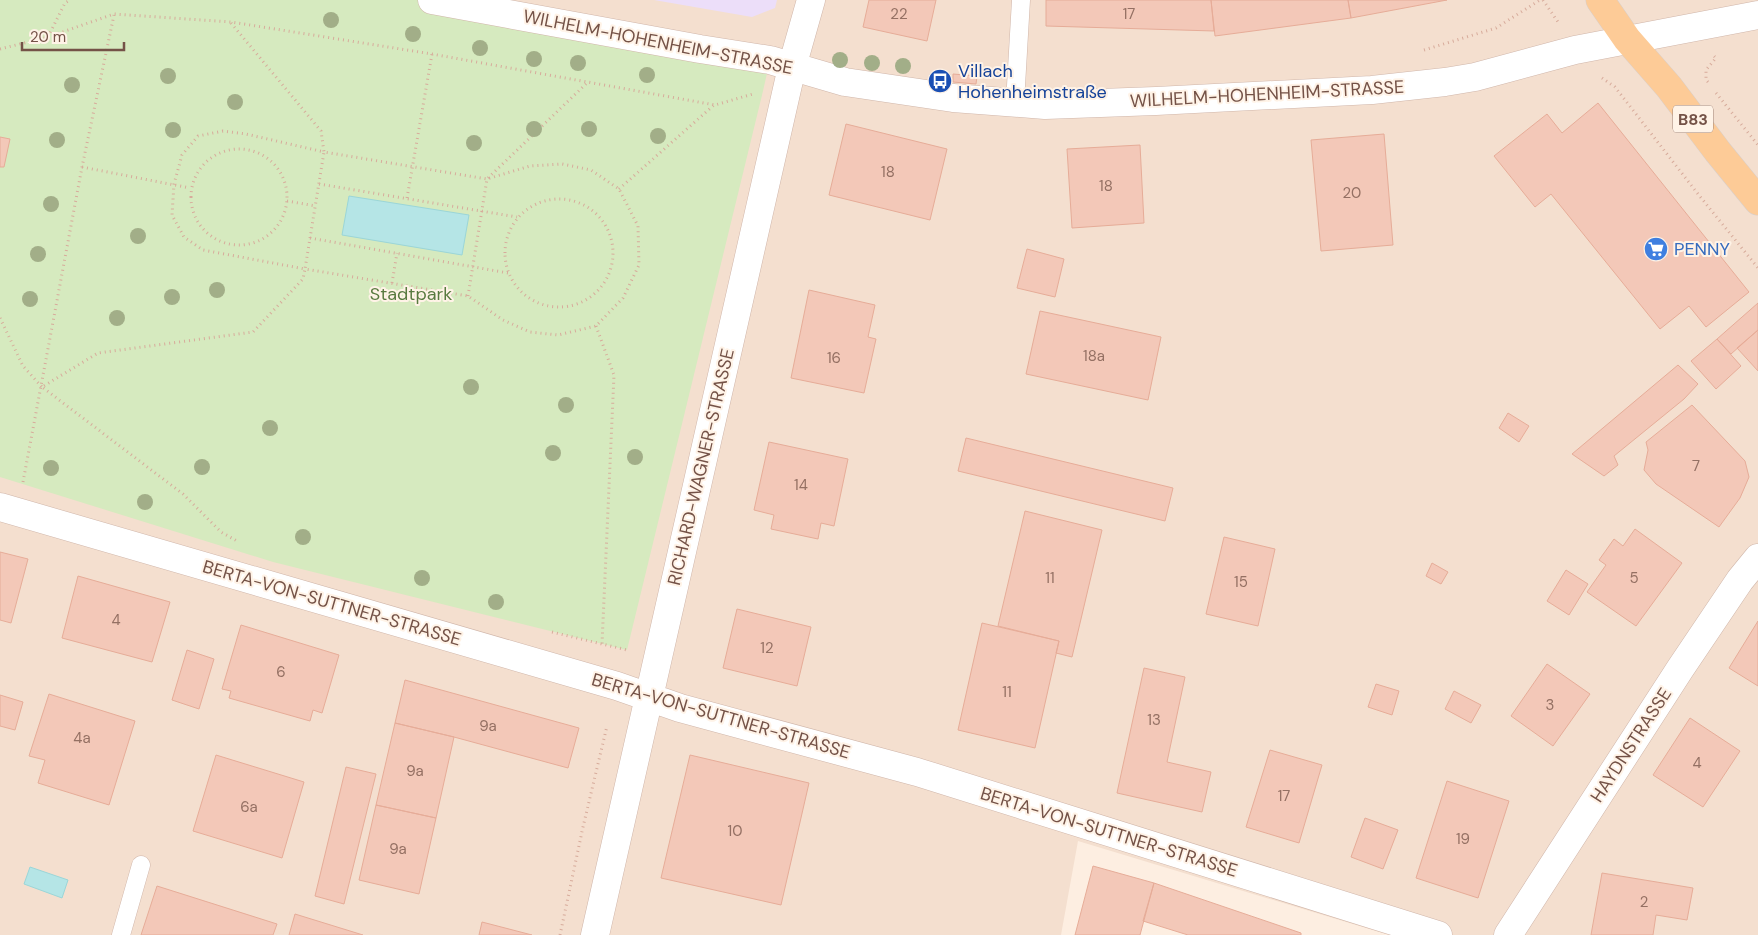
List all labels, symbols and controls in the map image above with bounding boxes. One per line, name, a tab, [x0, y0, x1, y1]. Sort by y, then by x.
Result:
street label: WILHELM-HOHENHEIM-STRASSE	[521, 4, 795, 80]
house number: 22	[890, 4, 908, 24]
house number: 17	[1123, 4, 1135, 24]
scale bar	[22, 20, 125, 52]
text: 20 m	[30, 27, 66, 47]
place label: Villach Hohenheimstraße	[958, 59, 1107, 104]
bus stop icon: Villach Hohenheimstraße	[927, 68, 953, 94]
street label: WILHELM-HOHENHEIM-STRASSE	[1129, 75, 1405, 113]
road number: B83	[1673, 106, 1713, 132]
house number: 18	[881, 162, 895, 182]
house number: 18	[1099, 176, 1113, 196]
house number: 20	[1343, 183, 1361, 203]
supermarket icon: PENNY	[1643, 236, 1669, 262]
place label: PENNY	[1674, 237, 1730, 261]
park label: Stadtpark	[370, 282, 452, 306]
street label: RICHARD-WAGNER-STRASSE	[662, 346, 740, 588]
house number: 18a	[1083, 346, 1105, 366]
house number: 16	[827, 348, 841, 368]
house number: 7	[1692, 456, 1700, 476]
house number: 14	[794, 475, 808, 495]
street label: BERTA-VON-SUTTNER-STRASSE	[200, 555, 464, 651]
house number: 11	[1045, 568, 1055, 588]
house number: 5	[1629, 568, 1639, 588]
house number: 15	[1234, 572, 1248, 592]
house number: 4	[111, 610, 121, 630]
house number: 12	[760, 638, 774, 658]
house number: 6	[276, 662, 286, 682]
street label: BERTA-VON-SUTTNER-STRASSE	[589, 668, 853, 764]
house number: 11	[1002, 682, 1012, 702]
street label: HAYDNSTRASSE	[1585, 683, 1677, 807]
house number: 3	[1546, 695, 1554, 715]
house number: 13	[1147, 710, 1161, 730]
house number: 9a	[479, 716, 497, 736]
house number: 4a	[73, 728, 91, 748]
house number: 4	[1692, 753, 1702, 773]
house number: 9a	[406, 761, 424, 781]
street label: BERTA-VON-SUTTNER-STRASSE	[977, 781, 1241, 883]
house number: 17	[1278, 786, 1290, 806]
house number: 6a	[240, 797, 258, 817]
house number: 10	[728, 821, 742, 841]
house number: 19	[1456, 829, 1470, 849]
house number: 9a	[389, 839, 407, 859]
house number: 2	[1640, 892, 1648, 912]

